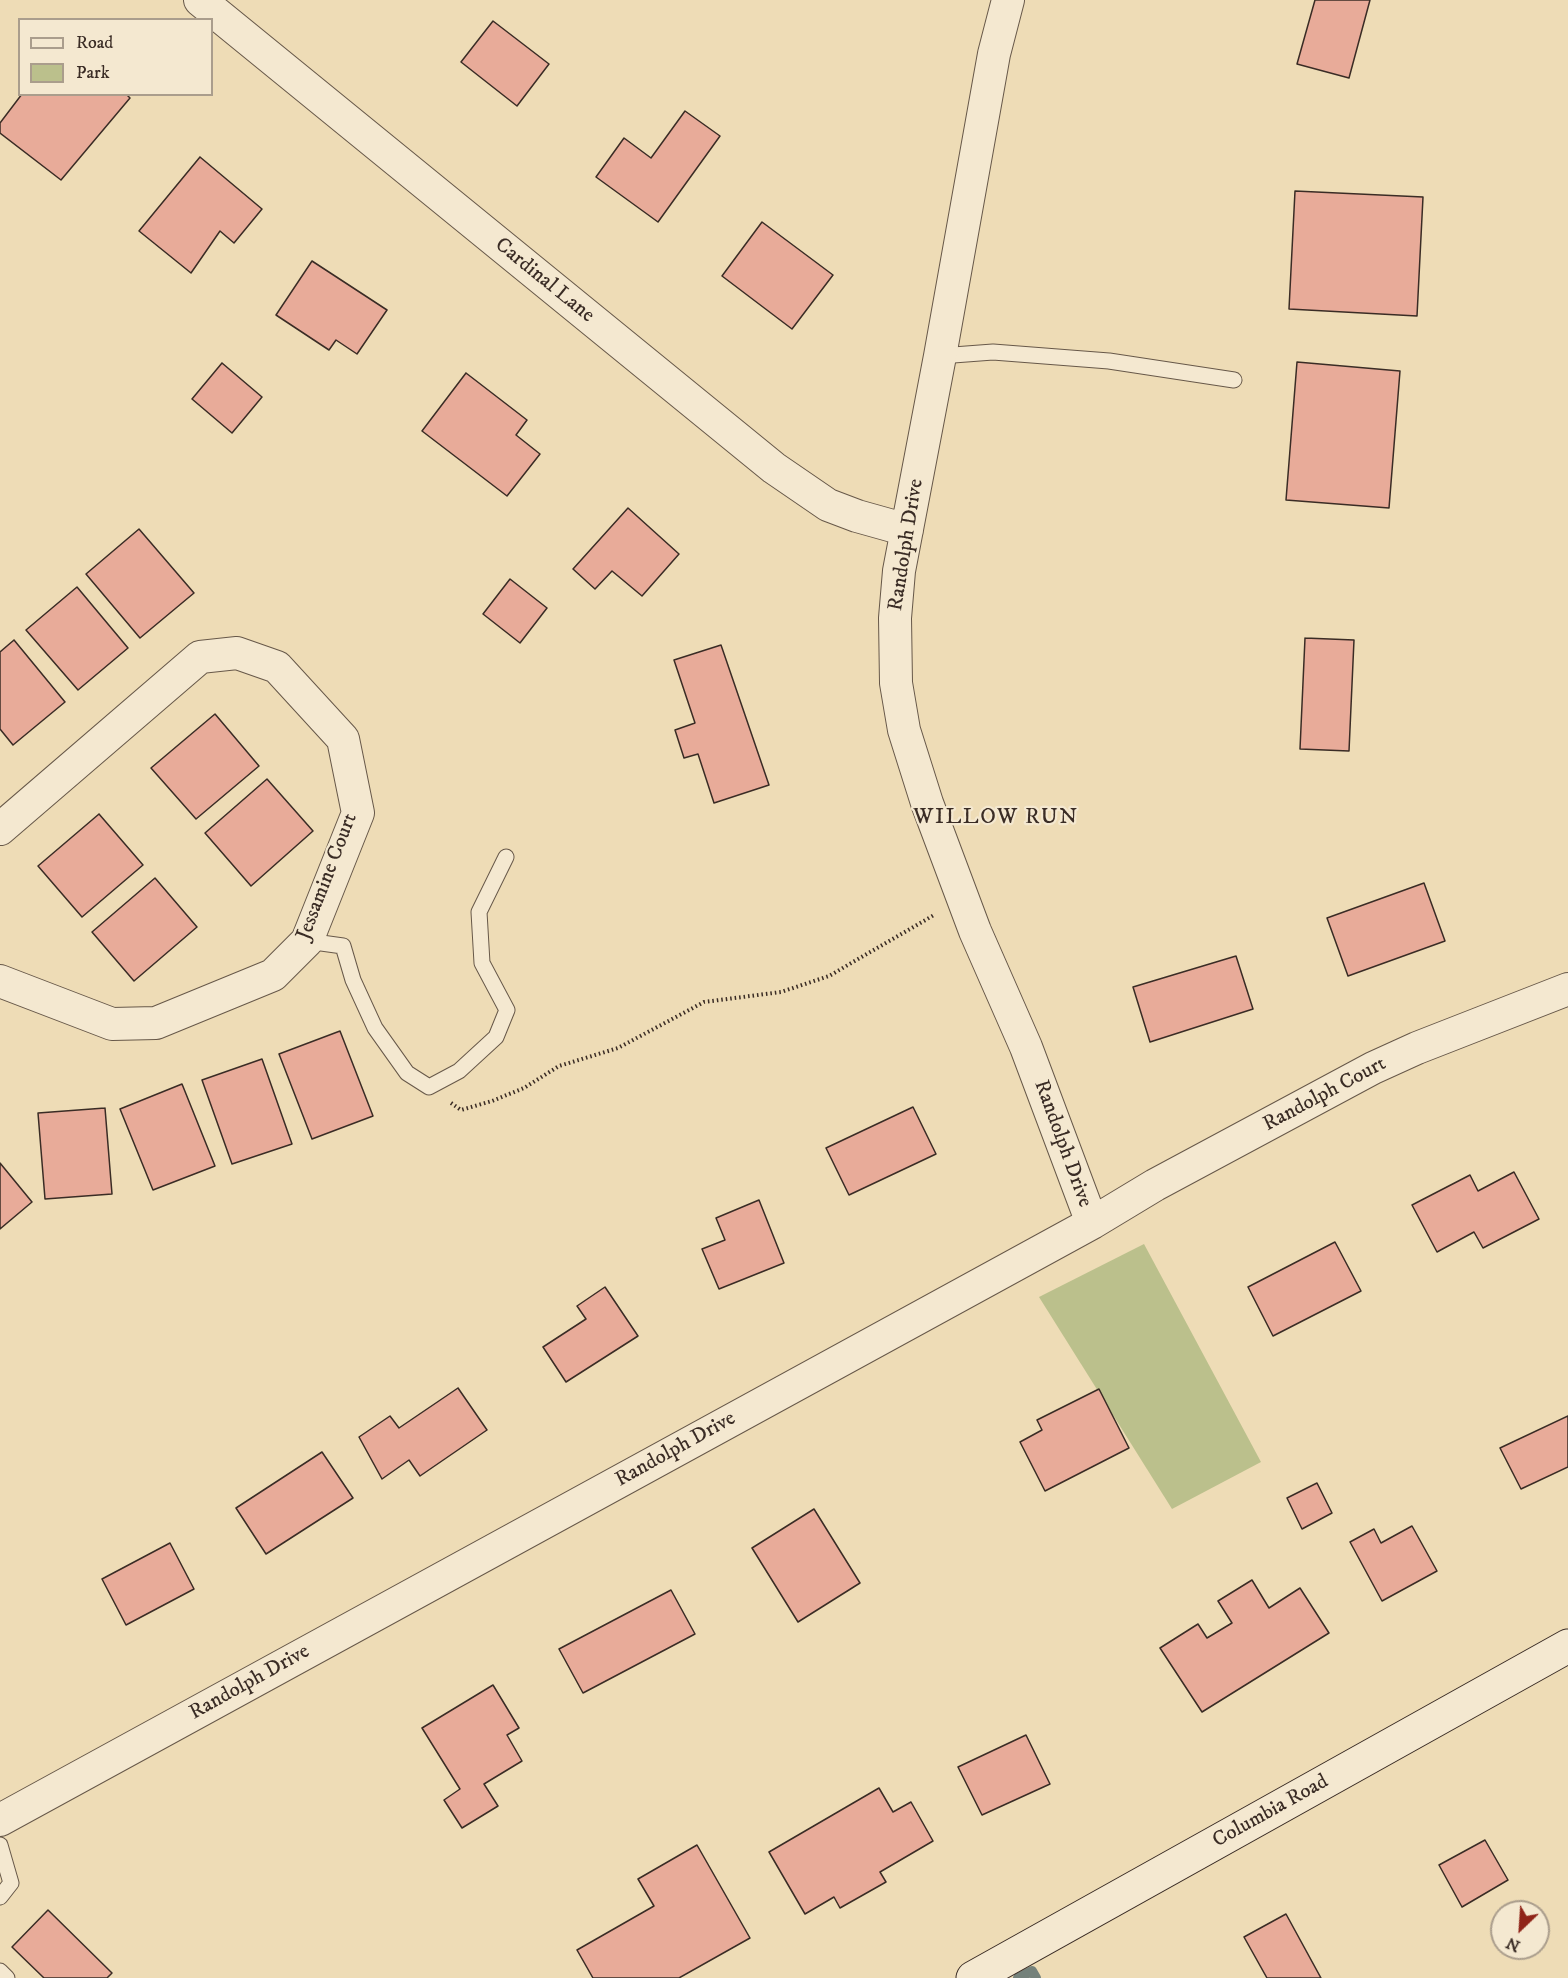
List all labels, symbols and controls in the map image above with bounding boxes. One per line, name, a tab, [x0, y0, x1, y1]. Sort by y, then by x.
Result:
legend	[18, 18, 213, 96]
text: Road	[76, 32, 113, 54]
text: Park	[76, 62, 110, 84]
street label: Cardinal Lane	[489, 233, 599, 329]
street label: Randolph Drive	[884, 477, 930, 613]
district label: WILLOW RUN	[913, 805, 1079, 831]
street label: Jessamine Court	[292, 810, 364, 944]
street label: Randolph Court	[1259, 1052, 1391, 1138]
street label: Randolph Drive	[1027, 1077, 1097, 1211]
street label: Randolph Drive	[612, 1407, 740, 1493]
street label: Randolph Drive	[186, 1640, 314, 1726]
street label: Columbia Road	[1209, 1770, 1333, 1854]
north arrow	[1490, 1900, 1550, 1960]
text: N	[1503, 1933, 1523, 1956]

